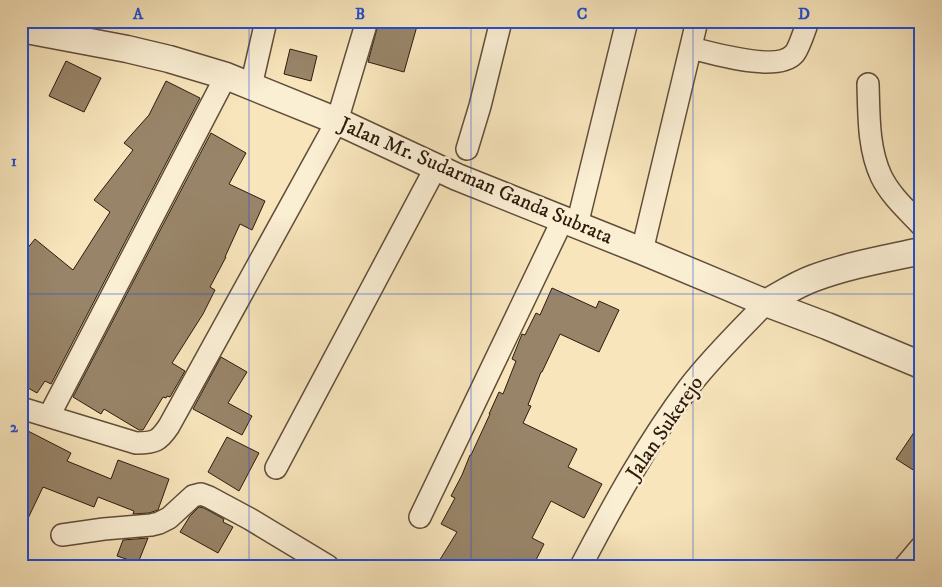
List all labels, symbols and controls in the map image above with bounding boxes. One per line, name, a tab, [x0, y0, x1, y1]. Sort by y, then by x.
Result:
text: A	[132, 4, 144, 24]
text: B	[355, 4, 365, 24]
text: C	[577, 4, 587, 24]
text: D	[798, 4, 810, 24]
street label: Jalan Mr. Sudarman Ganda Subrata	[334, 111, 616, 250]
text: 1	[11, 151, 17, 171]
street label: Jalan Sukerejo	[620, 371, 709, 486]
text: 2	[10, 417, 19, 437]

